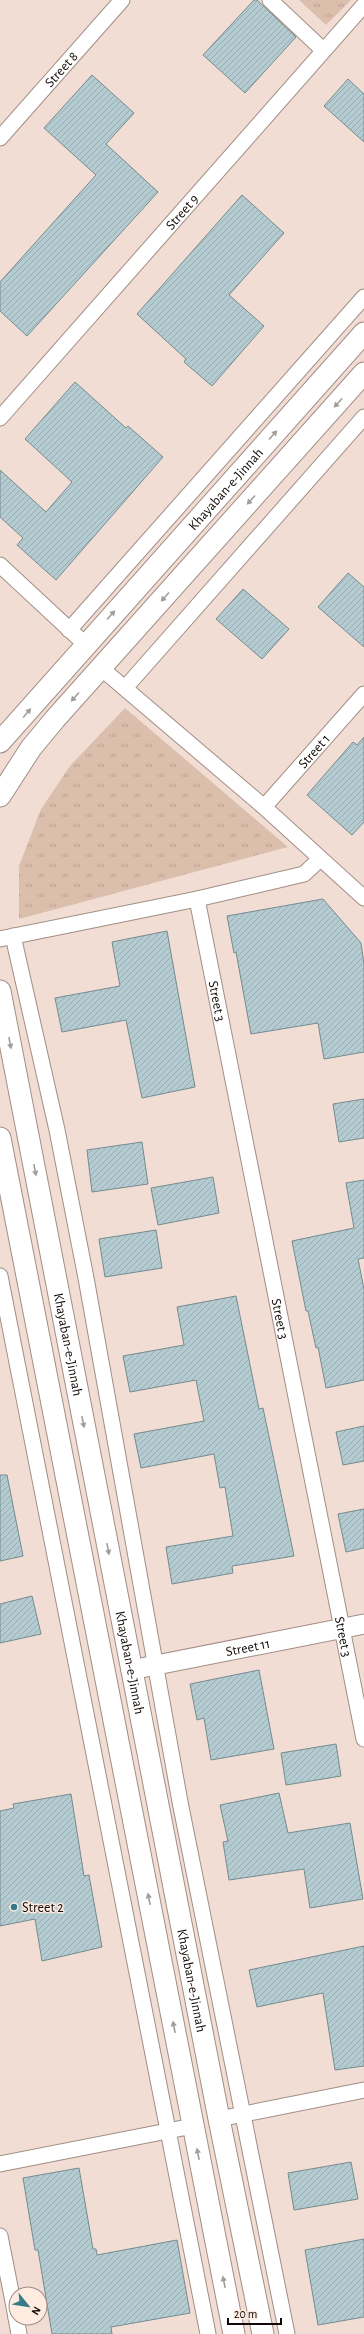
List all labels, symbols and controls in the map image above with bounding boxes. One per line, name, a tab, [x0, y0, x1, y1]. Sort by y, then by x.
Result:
street label: Street 8	[43, 49, 81, 90]
street label: Street 9	[163, 192, 202, 233]
one-way arrow	[334, 398, 343, 407]
one-way arrow	[268, 430, 277, 440]
street label: Khayaban-e-Jinnah	[186, 446, 266, 533]
one-way arrow	[247, 494, 256, 505]
one-way arrow	[161, 592, 170, 601]
one-way arrow	[107, 610, 116, 621]
one-way arrow	[70, 692, 79, 702]
one-way arrow	[22, 708, 31, 719]
street label: Street 1	[296, 732, 333, 771]
street label: Street 3	[205, 980, 227, 1023]
one-way arrow	[7, 1037, 13, 1049]
one-way arrow	[32, 1164, 38, 1177]
street label: Khayaban-e-Jinnah	[51, 1292, 84, 1397]
street label: Street 3	[269, 1297, 290, 1341]
one-way arrow	[81, 1416, 87, 1428]
one-way arrow	[105, 1543, 111, 1556]
street label: Khayaban-e-Jinnah	[113, 1610, 146, 1715]
street label: Street 3	[332, 1615, 354, 1658]
street label: Street 11	[225, 1637, 271, 1659]
one-way arrow	[145, 1893, 151, 1905]
place label: Street 2	[22, 1901, 64, 1915]
marker: Street 2	[9, 1902, 19, 1912]
street label: Khayaban-e-Jinnah	[174, 1928, 208, 2033]
one-way arrow	[170, 2021, 176, 2033]
one-way arrow	[195, 2148, 201, 2161]
one-way arrow	[220, 2276, 226, 2288]
north arrow	[8, 2286, 48, 2326]
scale bar	[228, 2300, 281, 2326]
text: N	[30, 2305, 43, 2317]
text: 20 m	[234, 2308, 257, 2320]

